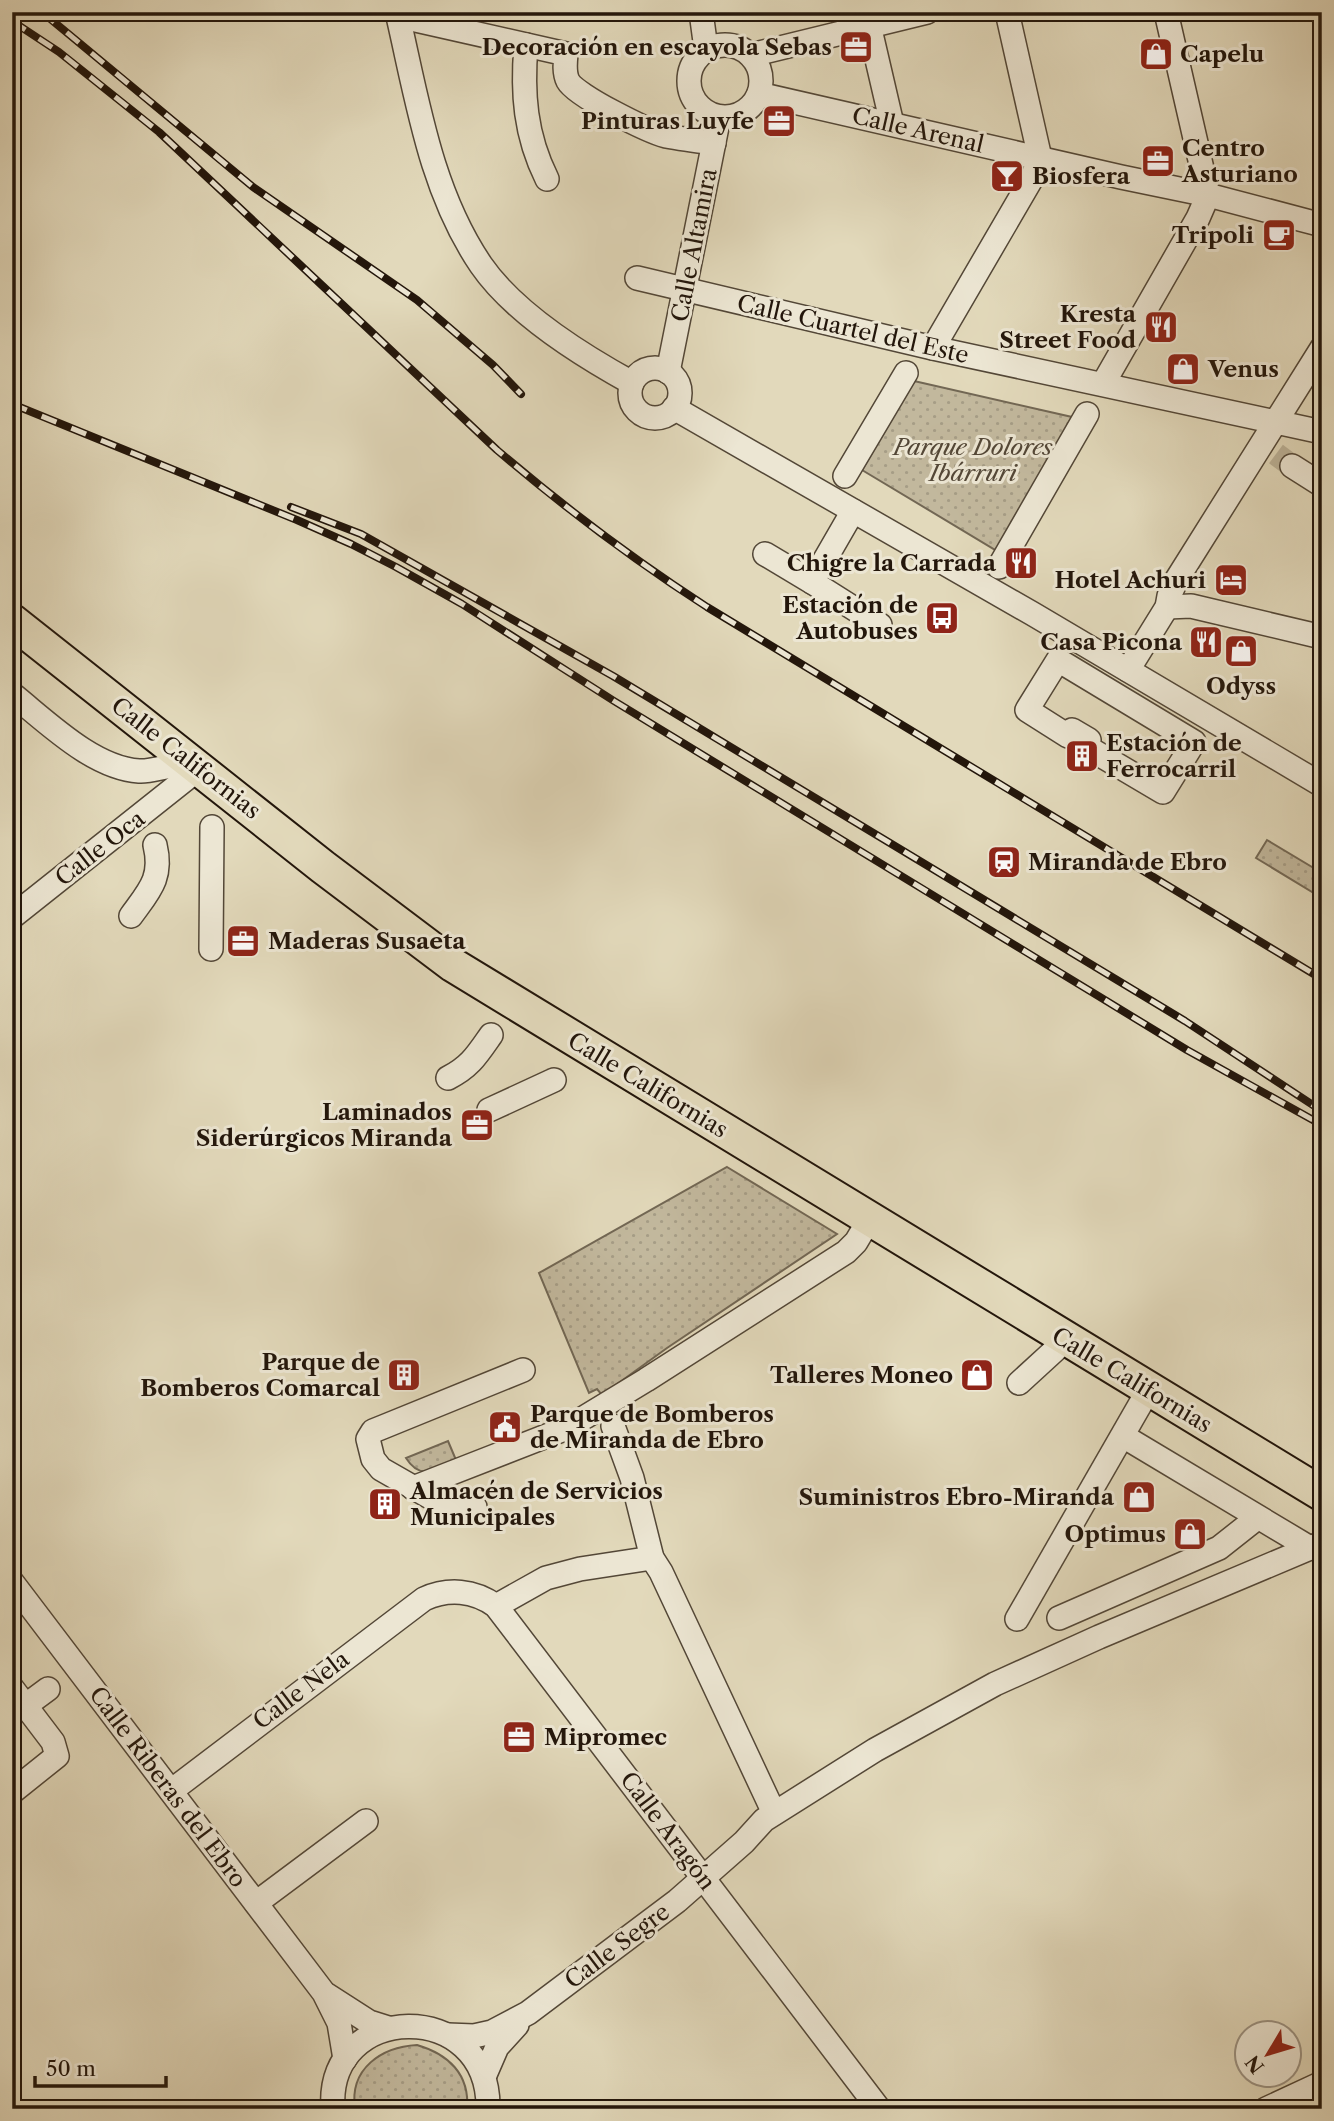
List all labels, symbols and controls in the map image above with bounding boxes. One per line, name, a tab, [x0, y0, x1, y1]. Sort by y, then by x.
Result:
office icon: Decoración en escayola Sebas	[837, 28, 875, 66]
place label: Decoración en escayola Sebas	[482, 33, 832, 61]
shop icon: Capelu	[1137, 35, 1175, 73]
place label: Capelu	[1180, 40, 1264, 68]
street label: Calle Arenal	[849, 101, 987, 159]
office icon: Pinturas Luyfe	[760, 102, 798, 140]
place label: Pinturas Luyfe	[581, 107, 754, 135]
place label: Centro Asturiano	[1181, 134, 1298, 188]
office icon: Centro Asturiano	[1139, 142, 1177, 180]
bar icon: Biosfera	[988, 157, 1026, 195]
place label: Biosfera	[1032, 162, 1131, 190]
street label: Calle Altamira	[665, 165, 723, 324]
cafe icon: Tripoli	[1260, 216, 1298, 254]
place label: Tripoli	[1172, 221, 1254, 249]
street label: Calle Cuartel del Este	[734, 289, 972, 369]
place label: Kresta Street Food	[999, 300, 1137, 354]
restaurant icon: Kresta Street Food	[1142, 308, 1180, 346]
shop icon: Venus	[1164, 350, 1202, 388]
place label: Venus	[1207, 355, 1279, 383]
park label: Parque Dolores Ibárruri	[891, 433, 1054, 487]
restaurant icon: Chigre la Carrada	[1002, 544, 1040, 582]
place label: Chigre la Carrada	[787, 549, 997, 577]
hotel icon: Hotel Achuri	[1212, 561, 1250, 599]
place label: Hotel Achuri	[1054, 566, 1206, 594]
place label: Estación de Autobuses	[782, 591, 918, 645]
bus stop icon: Estación de Autobuses	[923, 599, 961, 637]
restaurant icon: Casa Picona	[1187, 623, 1225, 661]
place label: Casa Picona	[1040, 628, 1183, 656]
shop icon: Odyss	[1222, 632, 1260, 670]
place label: Odyss	[1206, 672, 1276, 700]
street label: Calle Californias	[106, 691, 266, 825]
place label: Estación de Ferrocarril	[1106, 729, 1242, 783]
building icon: Estación de Ferrocarril	[1063, 737, 1101, 775]
street label: Calle Oca	[50, 804, 151, 892]
station icon: Miranda de Ebro	[985, 843, 1023, 881]
place label: Miranda de Ebro	[1028, 848, 1227, 876]
office icon: Maderas Susaeta	[224, 922, 262, 960]
place label: Maderas Susaeta	[268, 927, 466, 955]
street label: Calle Californias	[563, 1026, 733, 1144]
place label: Laminados Siderúrgicos Miranda	[196, 1098, 453, 1152]
office icon: Laminados Siderúrgicos Miranda	[458, 1106, 496, 1144]
street label: Calle Californias	[1047, 1321, 1217, 1439]
place label: Parque de Bomberos Comarcal	[140, 1348, 380, 1402]
building icon: Parque de Bomberos Comarcal	[385, 1356, 423, 1394]
shop icon: Talleres Moneo	[958, 1356, 996, 1394]
place label: Talleres Moneo	[770, 1361, 953, 1389]
place label: Parque de Bomberos de Miranda de Ebro	[530, 1400, 774, 1454]
public building icon: Parque de Bomberos de Miranda de Ebro	[486, 1408, 524, 1446]
place label: Almacén de Servicios Municipales	[409, 1477, 663, 1531]
shop icon: Suministros Ebro-Miranda	[1120, 1478, 1158, 1516]
place label: Suministros Ebro-Miranda	[799, 1483, 1115, 1511]
building icon: Almacén de Servicios Municipales	[366, 1485, 404, 1523]
shop icon: Optimus	[1171, 1515, 1209, 1553]
place label: Optimus	[1065, 1520, 1166, 1548]
street label: Calle Nela	[248, 1644, 355, 1735]
street label: Calle Riberas del Ebro	[83, 1681, 253, 1893]
office icon: Mipromec	[500, 1718, 538, 1756]
place label: Mipromec	[544, 1723, 667, 1751]
street label: Calle Aragón	[614, 1766, 722, 1896]
street label: Calle Segre	[559, 1898, 675, 1994]
north arrow	[1232, 2020, 1302, 2090]
scale bar	[35, 2044, 166, 2088]
text: N	[1241, 2051, 1269, 2078]
text: 50 m	[46, 2056, 96, 2081]

